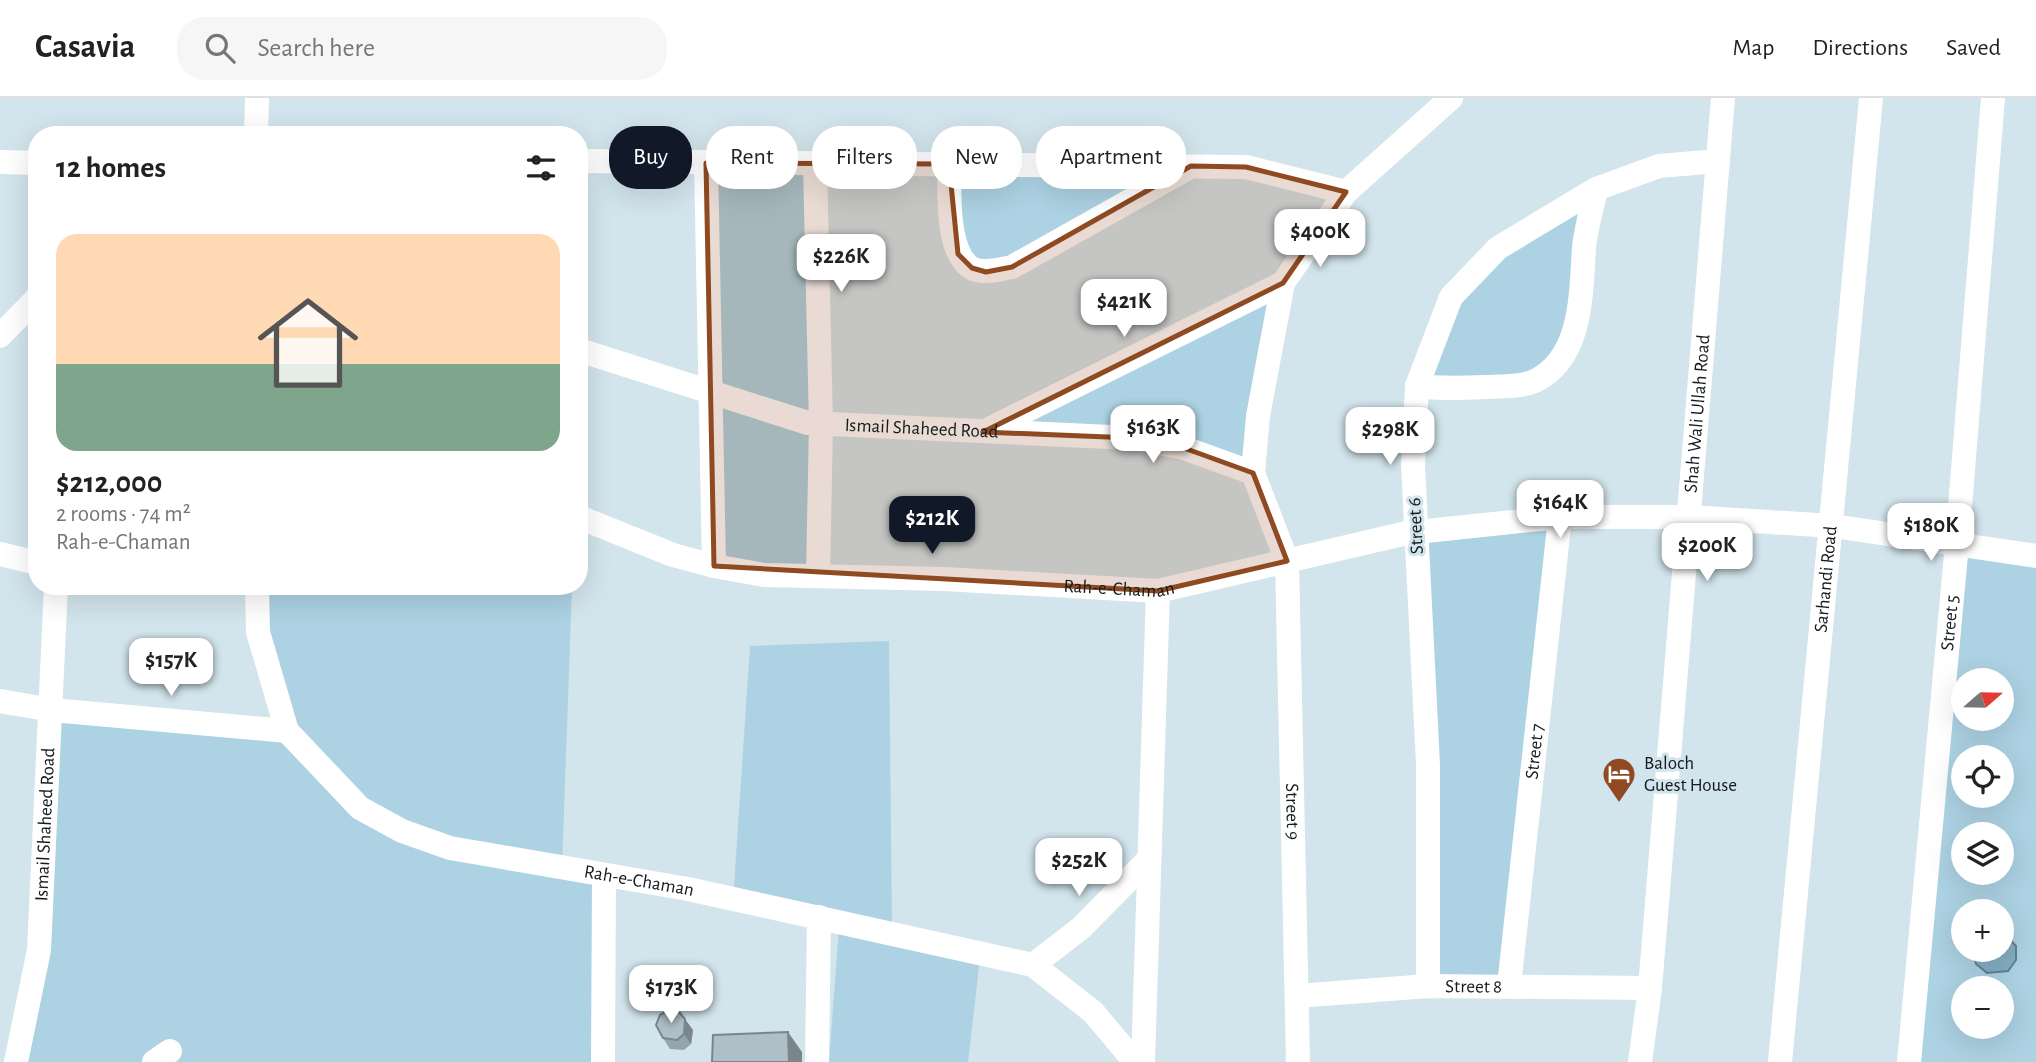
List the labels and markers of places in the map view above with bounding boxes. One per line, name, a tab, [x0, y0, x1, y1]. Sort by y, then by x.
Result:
pin: $400K	[1271, 209, 1369, 269]
pin: $226K	[792, 234, 890, 294]
pin: $421K	[1075, 280, 1173, 339]
pin: $163K	[1104, 406, 1202, 465]
pin: $298K	[1341, 408, 1439, 467]
pin: $164K	[1511, 480, 1609, 540]
pin: $212K	[883, 496, 981, 556]
pin: $180K	[1882, 504, 1980, 563]
pin: $200K	[1658, 524, 1756, 583]
pin: $157K	[122, 638, 220, 698]
place label: Baloch Guest House	[1644, 754, 1737, 795]
hotel icon: Baloch Guest House	[1600, 755, 1638, 804]
pin: $252K	[1030, 838, 1128, 898]
pin: $173K	[622, 965, 720, 1025]

